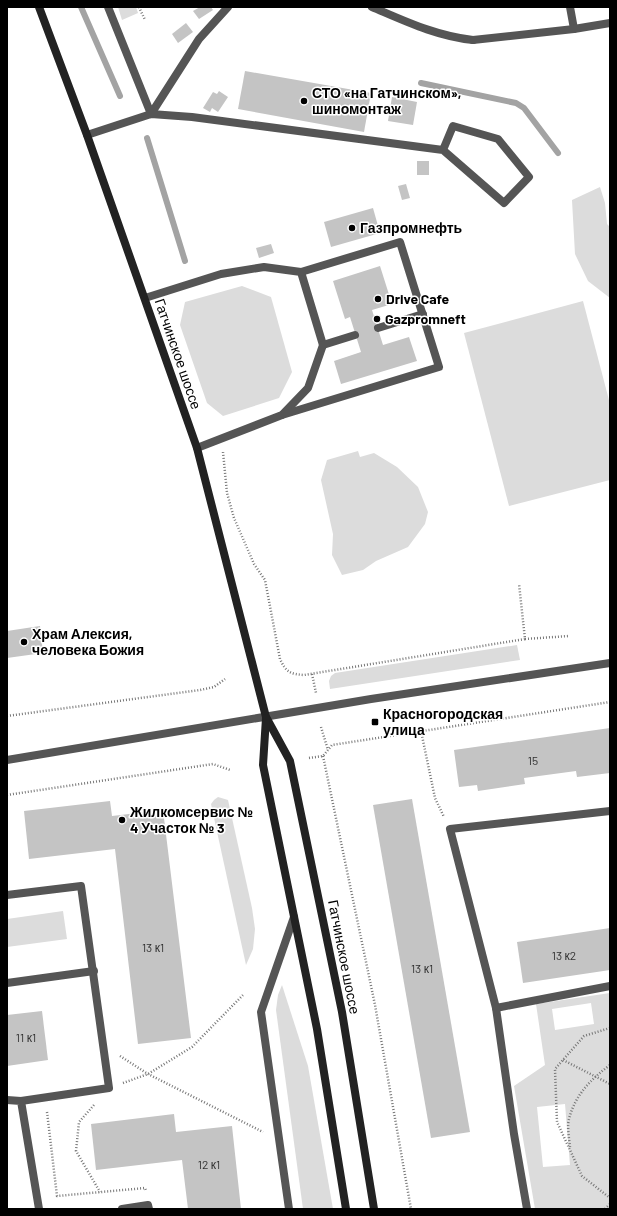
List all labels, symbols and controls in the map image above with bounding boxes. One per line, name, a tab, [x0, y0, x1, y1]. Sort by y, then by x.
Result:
place label: СТО «на Гатчинском», шиномонтаж	[312, 84, 462, 117]
marker: СТО «на Гатчинском», шиномонтаж	[299, 96, 309, 106]
place label: Газпромнефть	[360, 219, 463, 236]
marker: Газпромнефть	[347, 223, 357, 233]
place label: Drive Cafe	[386, 290, 450, 307]
marker: Drive Cafe	[373, 294, 383, 304]
street label: Гатчинское шоссе	[152, 296, 205, 412]
place label: Gazpromneft	[385, 310, 466, 327]
marker: Gazpromneft	[372, 314, 382, 324]
place label: Храм Алексия, человека Божия	[32, 625, 144, 658]
marker: Храм Алексия, человека Божия	[19, 637, 29, 647]
place label: Красногородская улица	[383, 705, 503, 738]
marker: Красногородская улица	[370, 717, 380, 727]
house number: 15	[528, 753, 538, 767]
place label: Жилкомсервис № 4 Участок № 3	[129, 803, 253, 836]
marker: Жилкомсервис № 4 Участок № 3	[117, 815, 127, 825]
street label: Гатчинское шоссе	[325, 898, 364, 1016]
house number: 13 к1	[142, 940, 164, 954]
house number: 13 к2	[552, 948, 576, 962]
house number: 13 к1	[411, 961, 433, 975]
house number: 11 к1	[16, 1030, 36, 1044]
house number: 12 к1	[198, 1157, 220, 1171]

